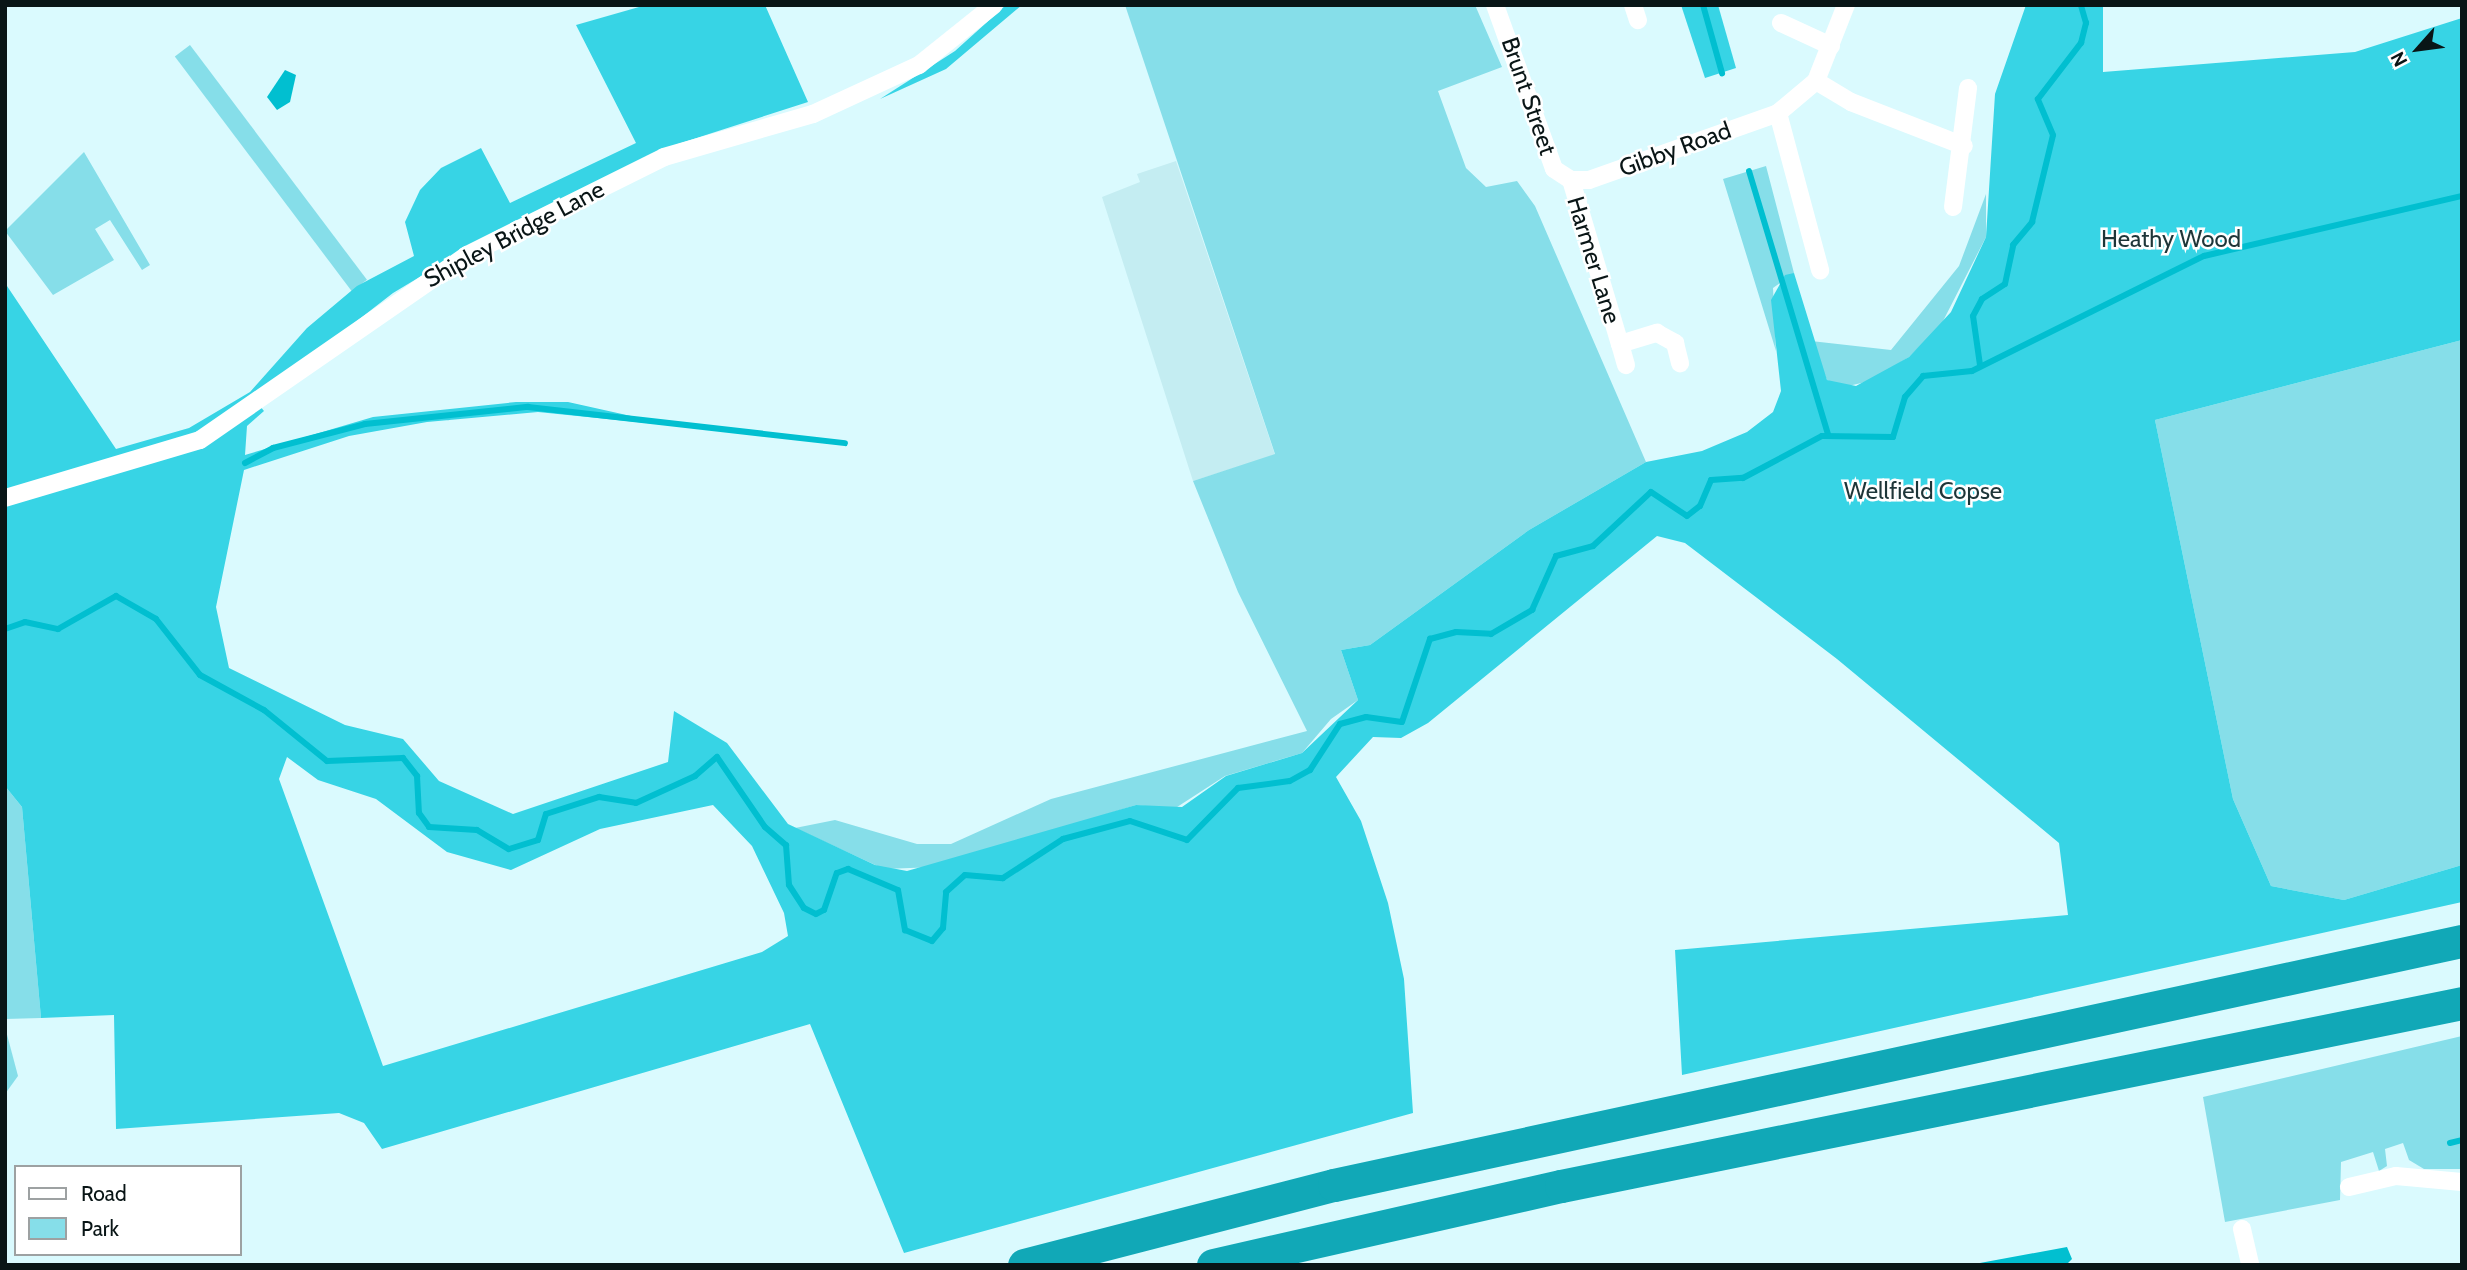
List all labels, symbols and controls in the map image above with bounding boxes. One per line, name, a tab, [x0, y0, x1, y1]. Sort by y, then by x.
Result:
north arrow	[2383, 14, 2453, 84]
street label: Brunt Street	[1495, 33, 1563, 159]
text: N	[2386, 48, 2412, 70]
street label: Gibby Road	[1615, 115, 1735, 183]
street label: Shipley Bridge Lane	[419, 174, 609, 294]
street label: Harmer Lane	[1561, 193, 1627, 327]
park label: Heathy Wood	[2101, 225, 2241, 253]
park label: Wellfield Copse	[1844, 477, 2002, 505]
legend	[14, 1165, 242, 1256]
text: Road	[81, 1181, 127, 1206]
text: Park	[81, 1216, 119, 1241]

